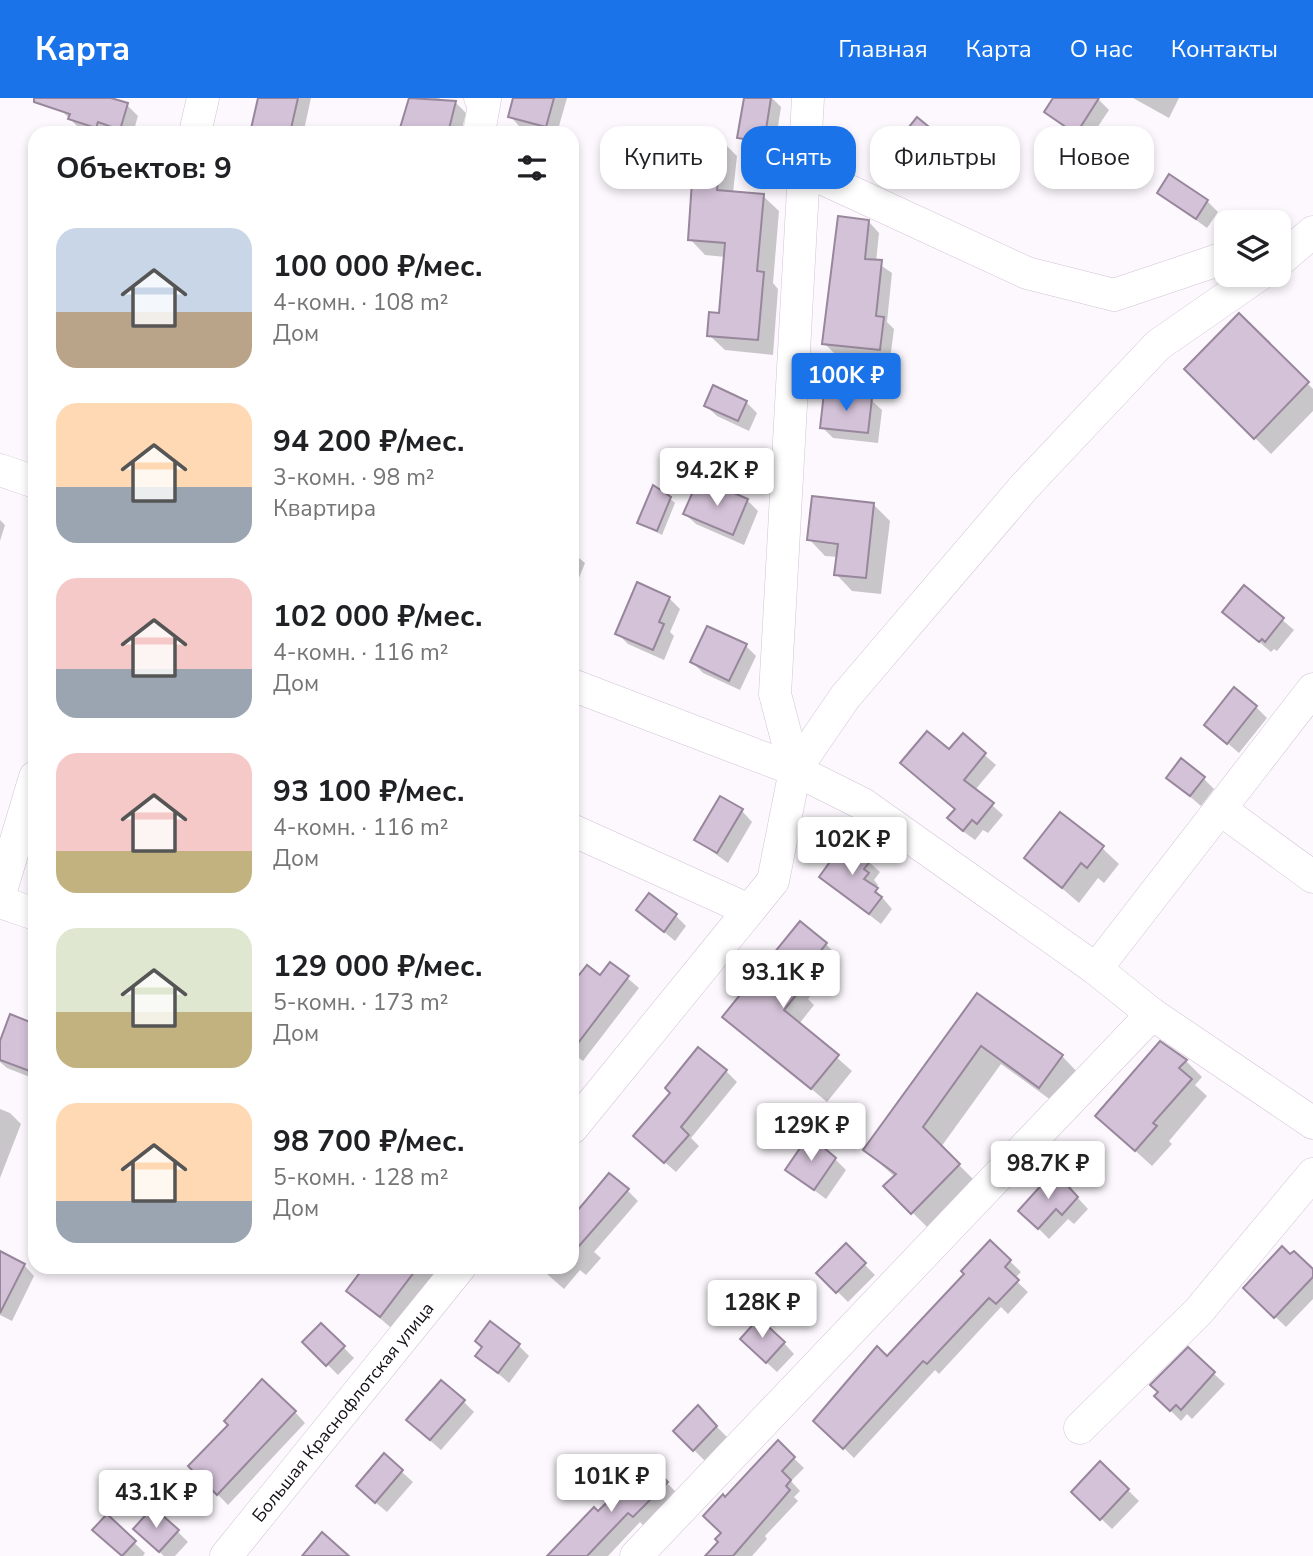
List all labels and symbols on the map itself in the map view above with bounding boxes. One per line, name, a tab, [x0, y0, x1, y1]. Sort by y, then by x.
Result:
pin: 100K ₽	[789, 354, 903, 413]
pin: 94.2K ₽	[652, 448, 782, 508]
pin: 102K ₽	[795, 818, 909, 877]
pin: 93.1K ₽	[718, 950, 848, 1010]
pin: 129K ₽	[754, 1104, 868, 1163]
pin: 98.7K ₽	[983, 1142, 1113, 1201]
pin: 128K ₽	[705, 1280, 819, 1340]
street label: Большая Краснофлотская улица	[247, 1297, 439, 1527]
pin: 101K ₽	[554, 1454, 668, 1514]
pin: 43.1K ₽	[91, 1470, 221, 1530]

